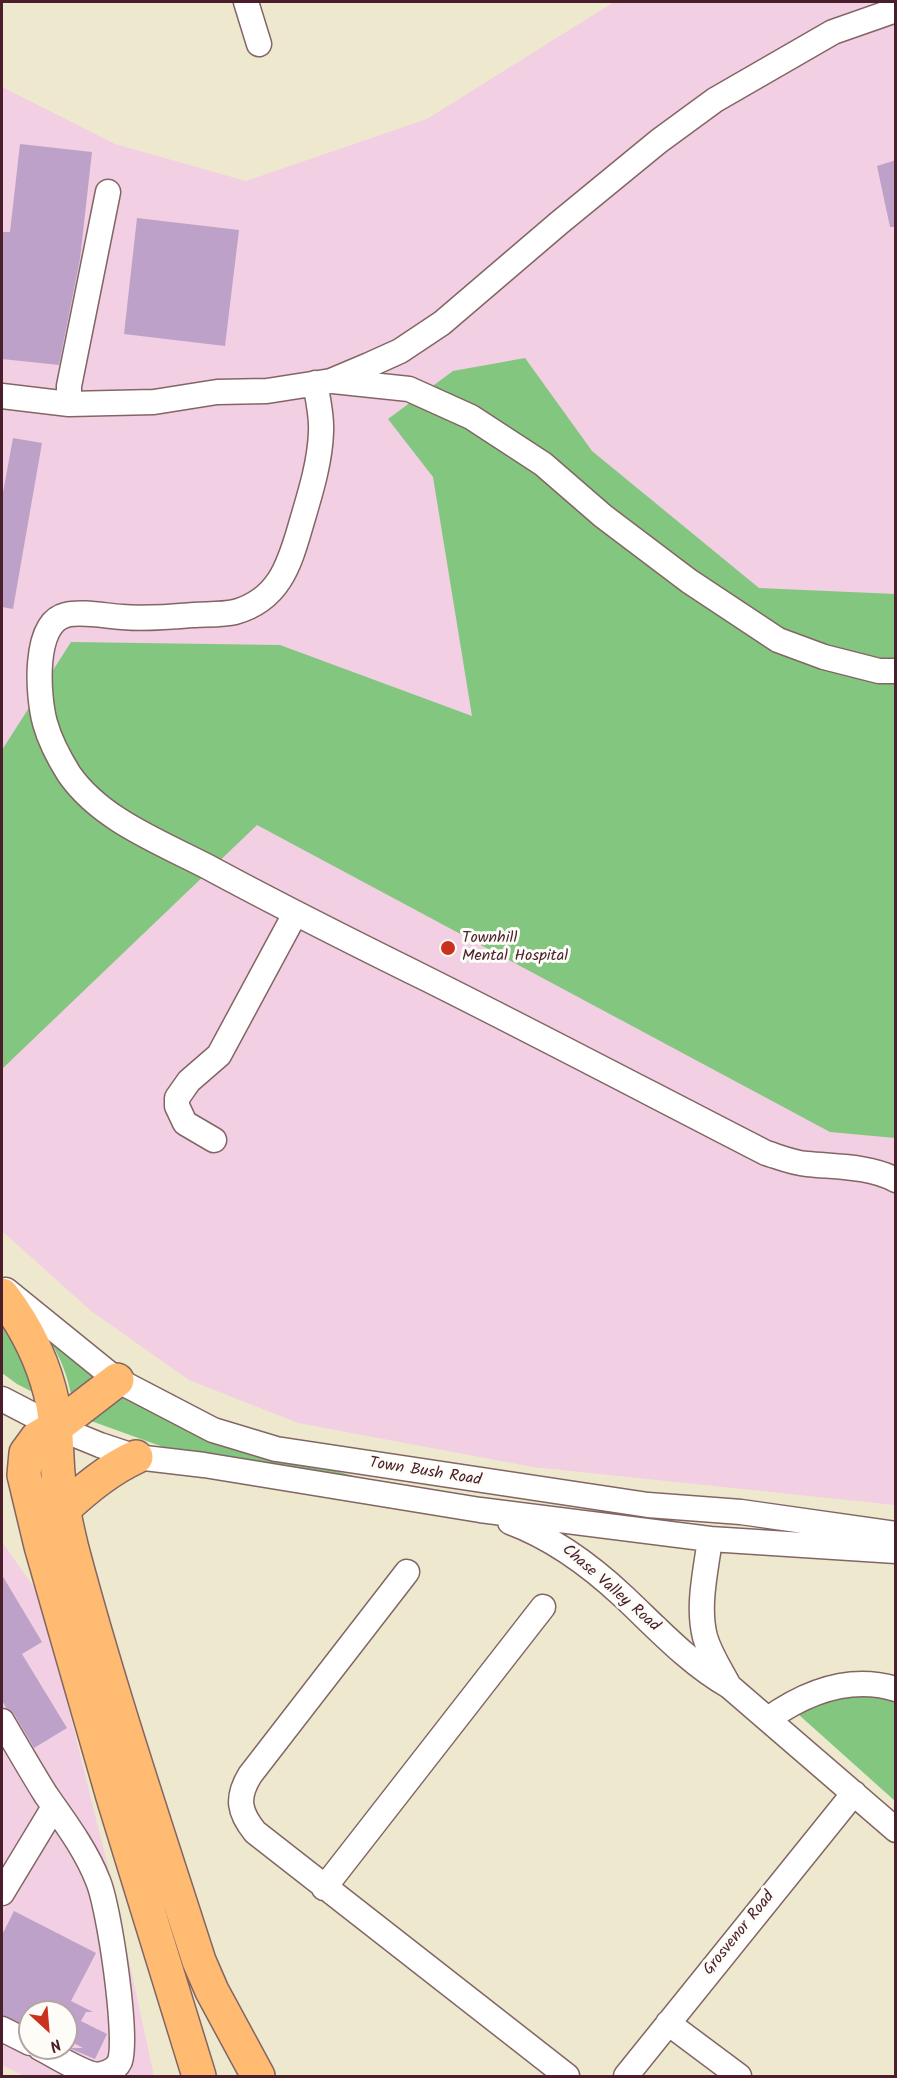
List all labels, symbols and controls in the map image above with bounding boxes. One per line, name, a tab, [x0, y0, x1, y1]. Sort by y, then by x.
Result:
place label: Townhill Mental Hospital	[462, 929, 568, 967]
marker: Townhill Mental Hospital	[439, 939, 457, 957]
street label: Town Bush Road	[368, 1455, 482, 1491]
street label: Chase Valley Road	[557, 1541, 663, 1637]
street label: Grosvenor Road	[700, 1888, 780, 1980]
north arrow	[18, 2000, 78, 2060]
text: N	[45, 2031, 65, 2058]

